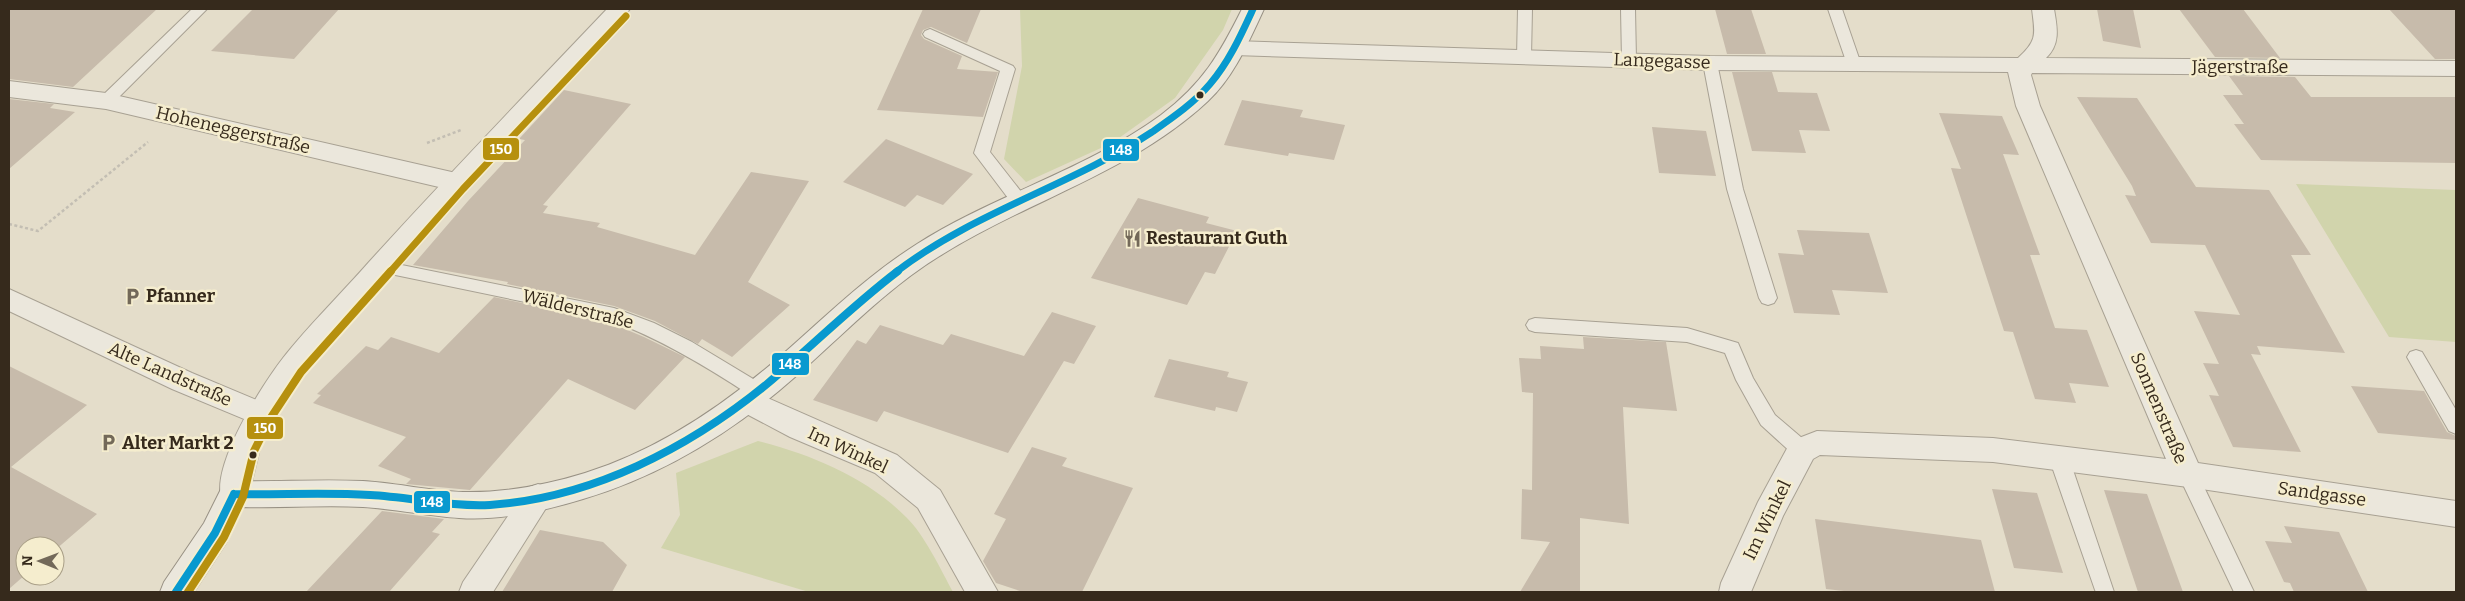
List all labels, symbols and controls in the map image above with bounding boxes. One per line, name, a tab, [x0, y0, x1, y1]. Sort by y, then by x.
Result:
street label: Langegasse	[1613, 48, 1711, 74]
street label: Jägerstraße	[2191, 56, 2288, 78]
unlabelled marker	[1195, 90, 1205, 100]
street label: Hoheneggerstraße	[154, 102, 312, 158]
line badge: 150	[482, 137, 520, 161]
line badge: 148	[1102, 138, 1140, 162]
text: 150	[490, 141, 512, 158]
text: 148	[1109, 142, 1133, 159]
place label: Restaurant Guth	[1146, 227, 1288, 249]
restaurant icon: Restaurant Guth	[1122, 228, 1142, 248]
place label: Pfanner	[146, 285, 216, 307]
street label: Wälderstraße	[520, 285, 636, 333]
parking icon: Pfanner	[122, 286, 142, 306]
street label: Alte Landstraße	[105, 337, 235, 411]
street label: Sonnenstraße	[2126, 349, 2192, 467]
line badge: 148	[771, 352, 810, 376]
text: 148	[778, 356, 802, 373]
line badge: 150	[246, 416, 284, 440]
text: 150	[254, 420, 276, 437]
street label: Im Winkel	[804, 422, 892, 478]
place label: Alter Markt 2	[122, 432, 234, 454]
parking icon: Alter Markt 2	[98, 433, 118, 453]
unlabelled marker	[248, 450, 258, 460]
street label: Im Winkel	[1738, 476, 1796, 564]
street label: Sandgasse	[2276, 477, 2368, 511]
line badge: 148	[413, 490, 451, 514]
text: 148	[420, 494, 444, 511]
north arrow	[15, 536, 65, 586]
text: N	[19, 555, 36, 566]

